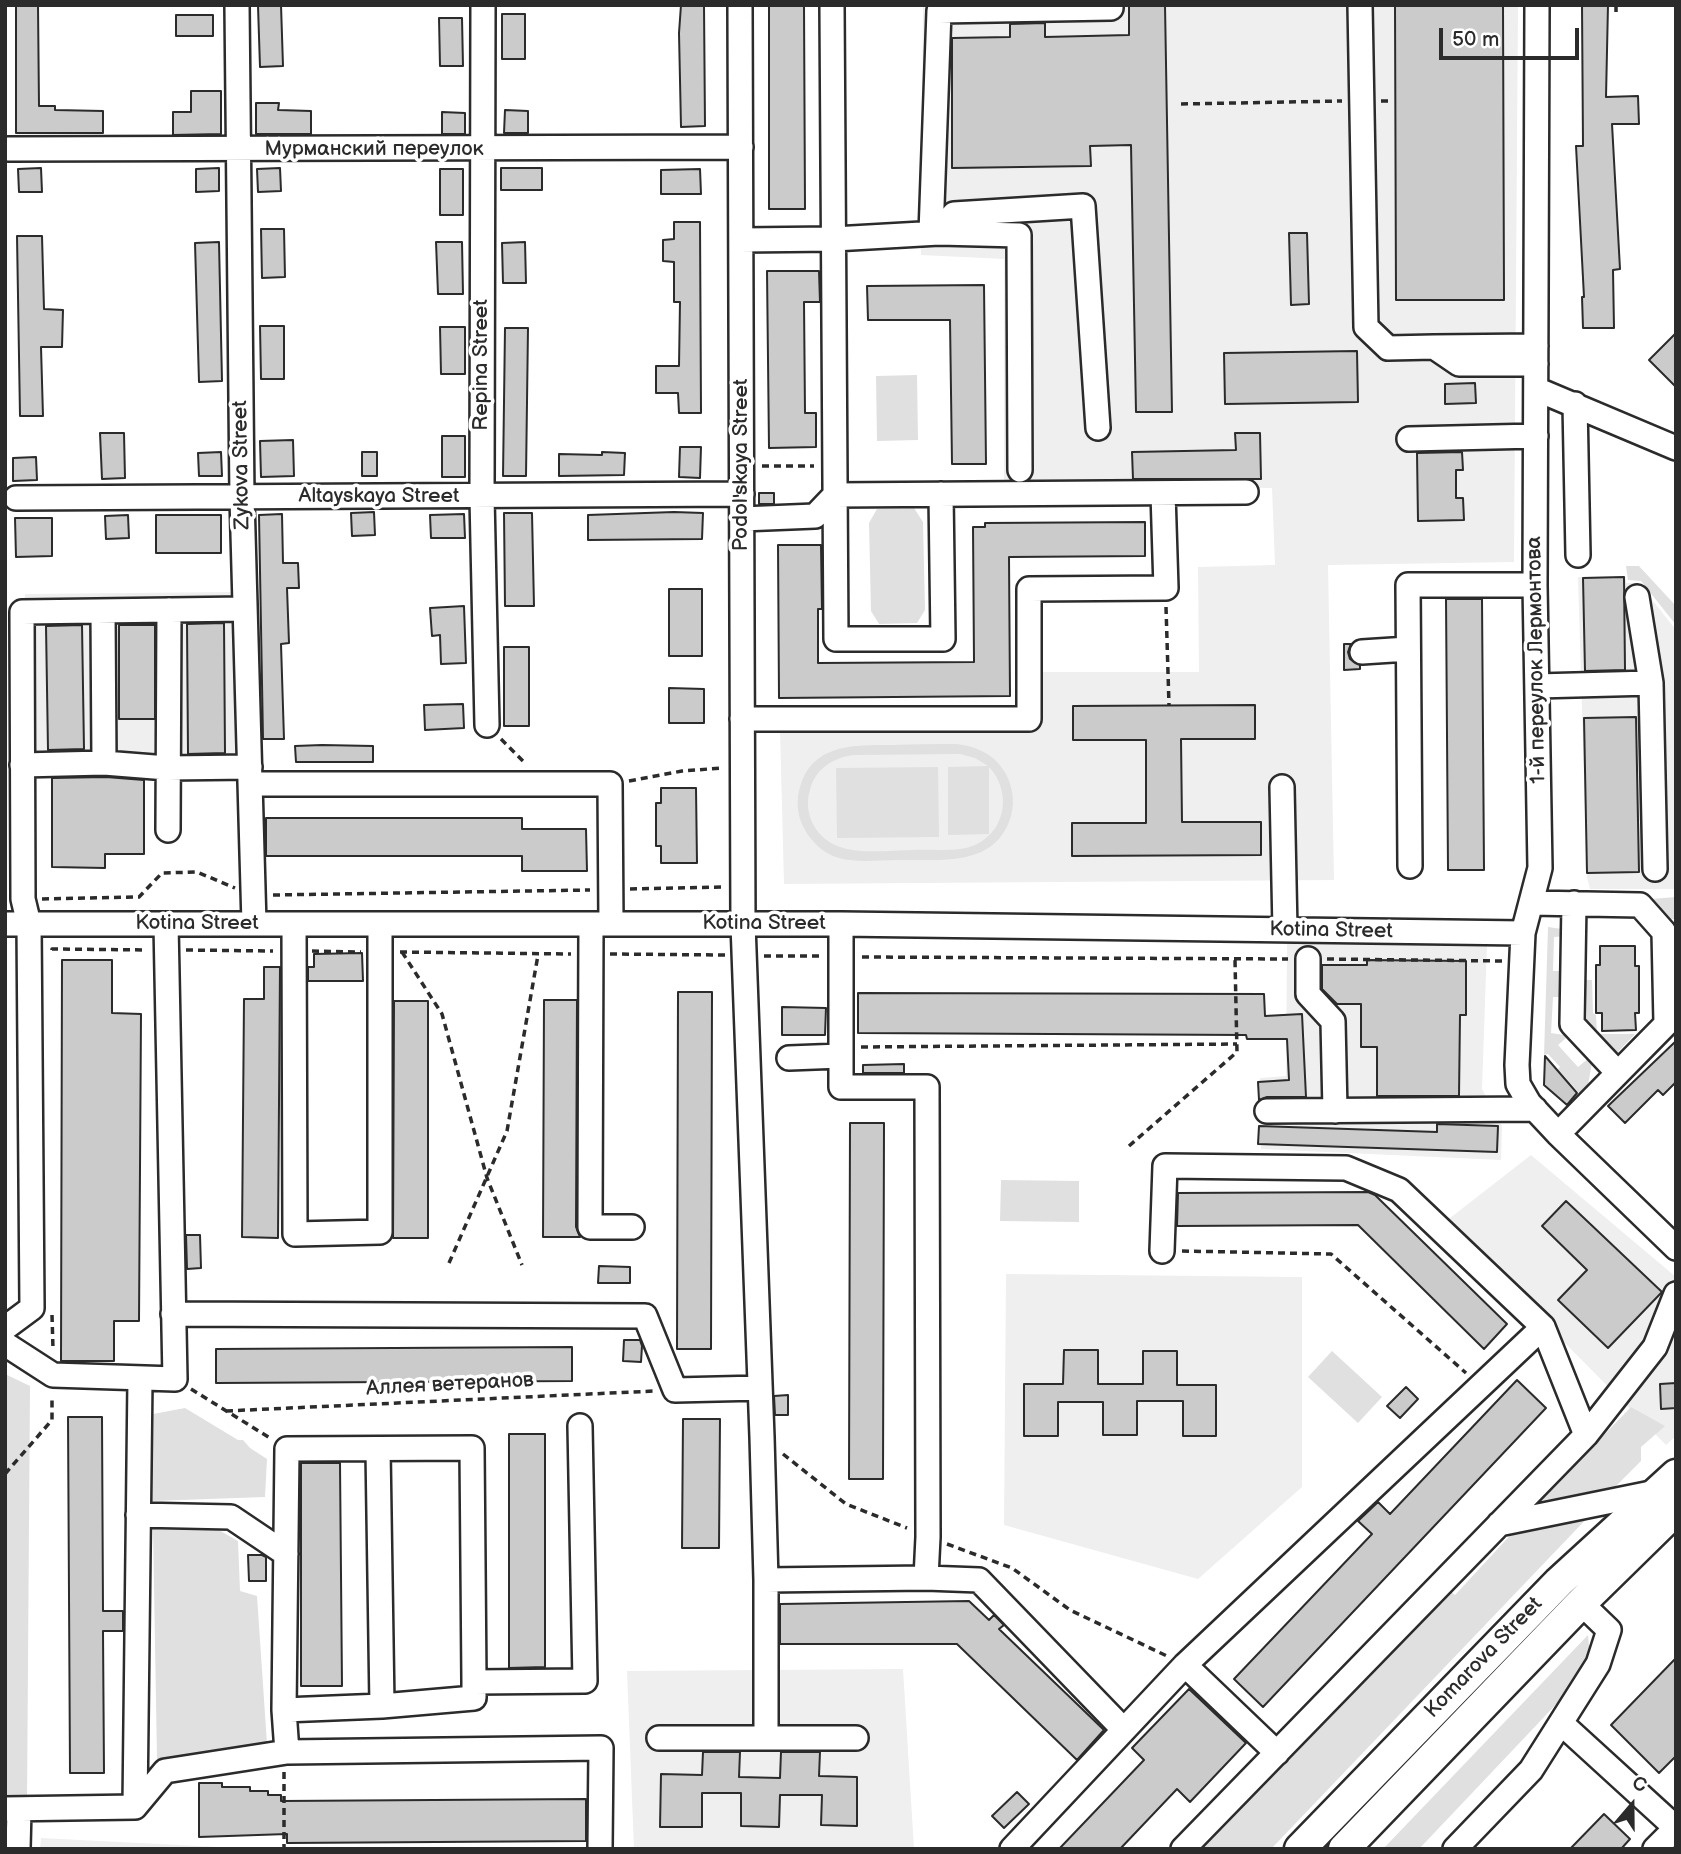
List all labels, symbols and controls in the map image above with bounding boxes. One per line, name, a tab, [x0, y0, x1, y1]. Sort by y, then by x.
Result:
scale bar	[1443, 14, 1583, 58]
text: 50 m	[1452, 27, 1499, 52]
street label: Мурманский переулок	[264, 137, 484, 163]
street label: Repina Street	[469, 299, 495, 431]
street label: Podol'skaya Street	[729, 379, 755, 551]
street label: Zykova Street	[228, 400, 256, 530]
street label: Altayskaya Street	[299, 484, 459, 510]
street label: 1-й переулок Лермонтова	[1522, 536, 1552, 784]
street label: Kotina Street	[135, 911, 259, 937]
street label: Kotina Street	[702, 911, 826, 937]
street label: Kotina Street	[1269, 917, 1393, 945]
street label: Аллея ветеранов	[366, 1368, 534, 1402]
street label: Komarova Street	[1420, 1592, 1548, 1724]
north arrow	[1597, 1770, 1667, 1840]
text: С	[1629, 1772, 1649, 1798]

